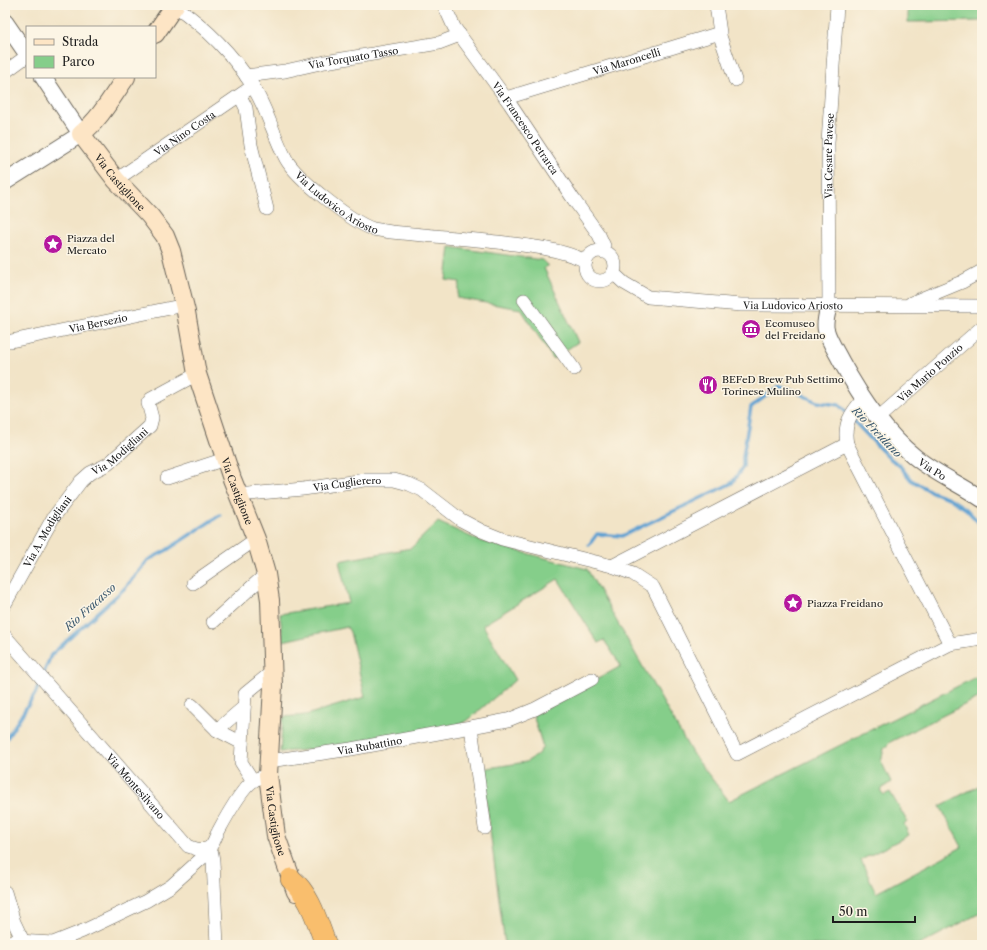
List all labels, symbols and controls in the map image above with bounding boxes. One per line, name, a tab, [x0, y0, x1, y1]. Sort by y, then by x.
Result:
legend	[26, 26, 156, 78]
text: Strada	[62, 34, 99, 49]
street label: Via Torquato Tasso	[306, 44, 399, 73]
street label: Via Maroncelli	[590, 45, 662, 79]
text: Parco	[62, 54, 95, 69]
street label: Via Francesco Petrarca	[488, 79, 562, 178]
street label: Via Nino Costa	[151, 107, 218, 160]
street label: Via Cesare Pavese	[822, 112, 837, 200]
street label: Via Castiglione	[91, 151, 148, 214]
street label: Via Ludovico Ariosto	[291, 168, 379, 237]
place label: Piazza del Mercato	[67, 232, 115, 257]
place icon: Piazza del Mercato	[42, 233, 64, 255]
street label: Via Ludovico Ariosto	[742, 299, 843, 312]
street label: Via Bersezio	[67, 311, 129, 336]
place label: Ecomuseo del Freidano	[765, 317, 825, 342]
museum icon: Ecomuseo del Freidano	[740, 318, 762, 340]
street label: Via Mario Ponzio	[894, 341, 966, 406]
place label: BEFeD Brew Pub Settimo Torinese Mulino	[722, 373, 844, 398]
restaurant icon: BEFeD Brew Pub Settimo Torinese Mulino	[697, 374, 719, 396]
water label: Rio Freidano	[848, 403, 905, 460]
street label: Via Modigliani	[89, 425, 151, 479]
street label: Via Castiglione	[218, 455, 256, 527]
street label: Via Po	[915, 455, 948, 483]
street label: Via Cuglierero	[311, 474, 381, 495]
street label: Via A. Modigliani	[20, 493, 74, 571]
water label: Rio Fracasso	[61, 580, 119, 635]
place icon: Piazza Freidano	[782, 592, 804, 614]
place label: Piazza Freidano	[807, 597, 883, 610]
street label: Via Rubattino	[336, 734, 403, 758]
street label: Via Montesilvano	[103, 750, 167, 822]
street label: Via Castiglione	[262, 784, 289, 858]
scale bar	[833, 898, 915, 924]
text: 50 m	[839, 904, 868, 919]

